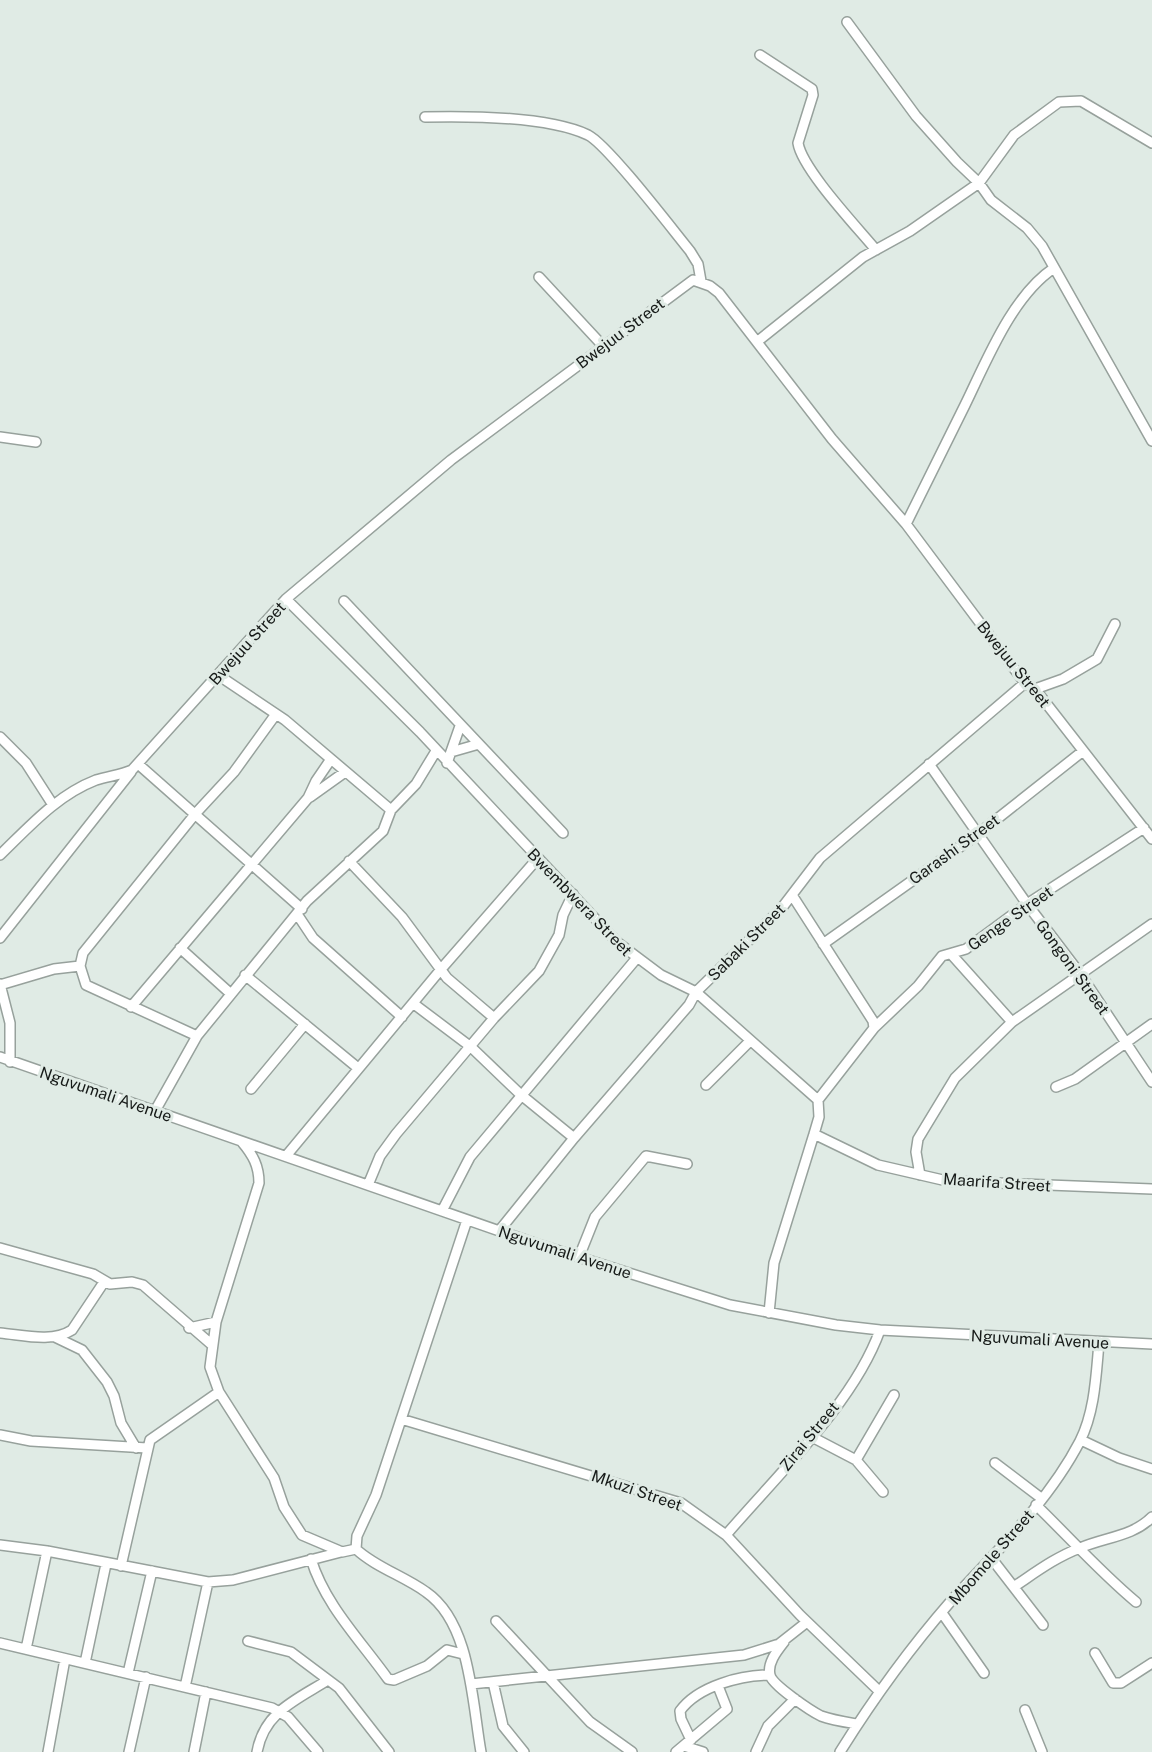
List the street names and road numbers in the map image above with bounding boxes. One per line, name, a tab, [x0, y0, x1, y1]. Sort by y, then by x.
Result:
street label: Bwejuu Street	[572, 294, 668, 373]
street label: Bwejuu Street	[205, 598, 290, 689]
street label: Bwejuu Street	[973, 617, 1054, 711]
street label: Garashi Street	[905, 810, 1003, 889]
street label: Bwembwera Street	[523, 845, 636, 960]
street label: Genge Street	[964, 882, 1056, 955]
street label: Sabaki Street	[704, 900, 789, 985]
street label: Gongoni Street	[1032, 916, 1113, 1018]
street label: Nguvumali Avenue	[37, 1063, 174, 1126]
street label: Maarifa Street	[942, 1169, 1051, 1196]
street label: Nguvumali Avenue	[496, 1222, 634, 1283]
street label: Nguvumali Avenue	[970, 1326, 1110, 1353]
street label: Zirai Street	[776, 1398, 843, 1475]
street label: Mkuzi Street	[589, 1466, 685, 1515]
street label: Mbomole Street	[945, 1506, 1038, 1609]

